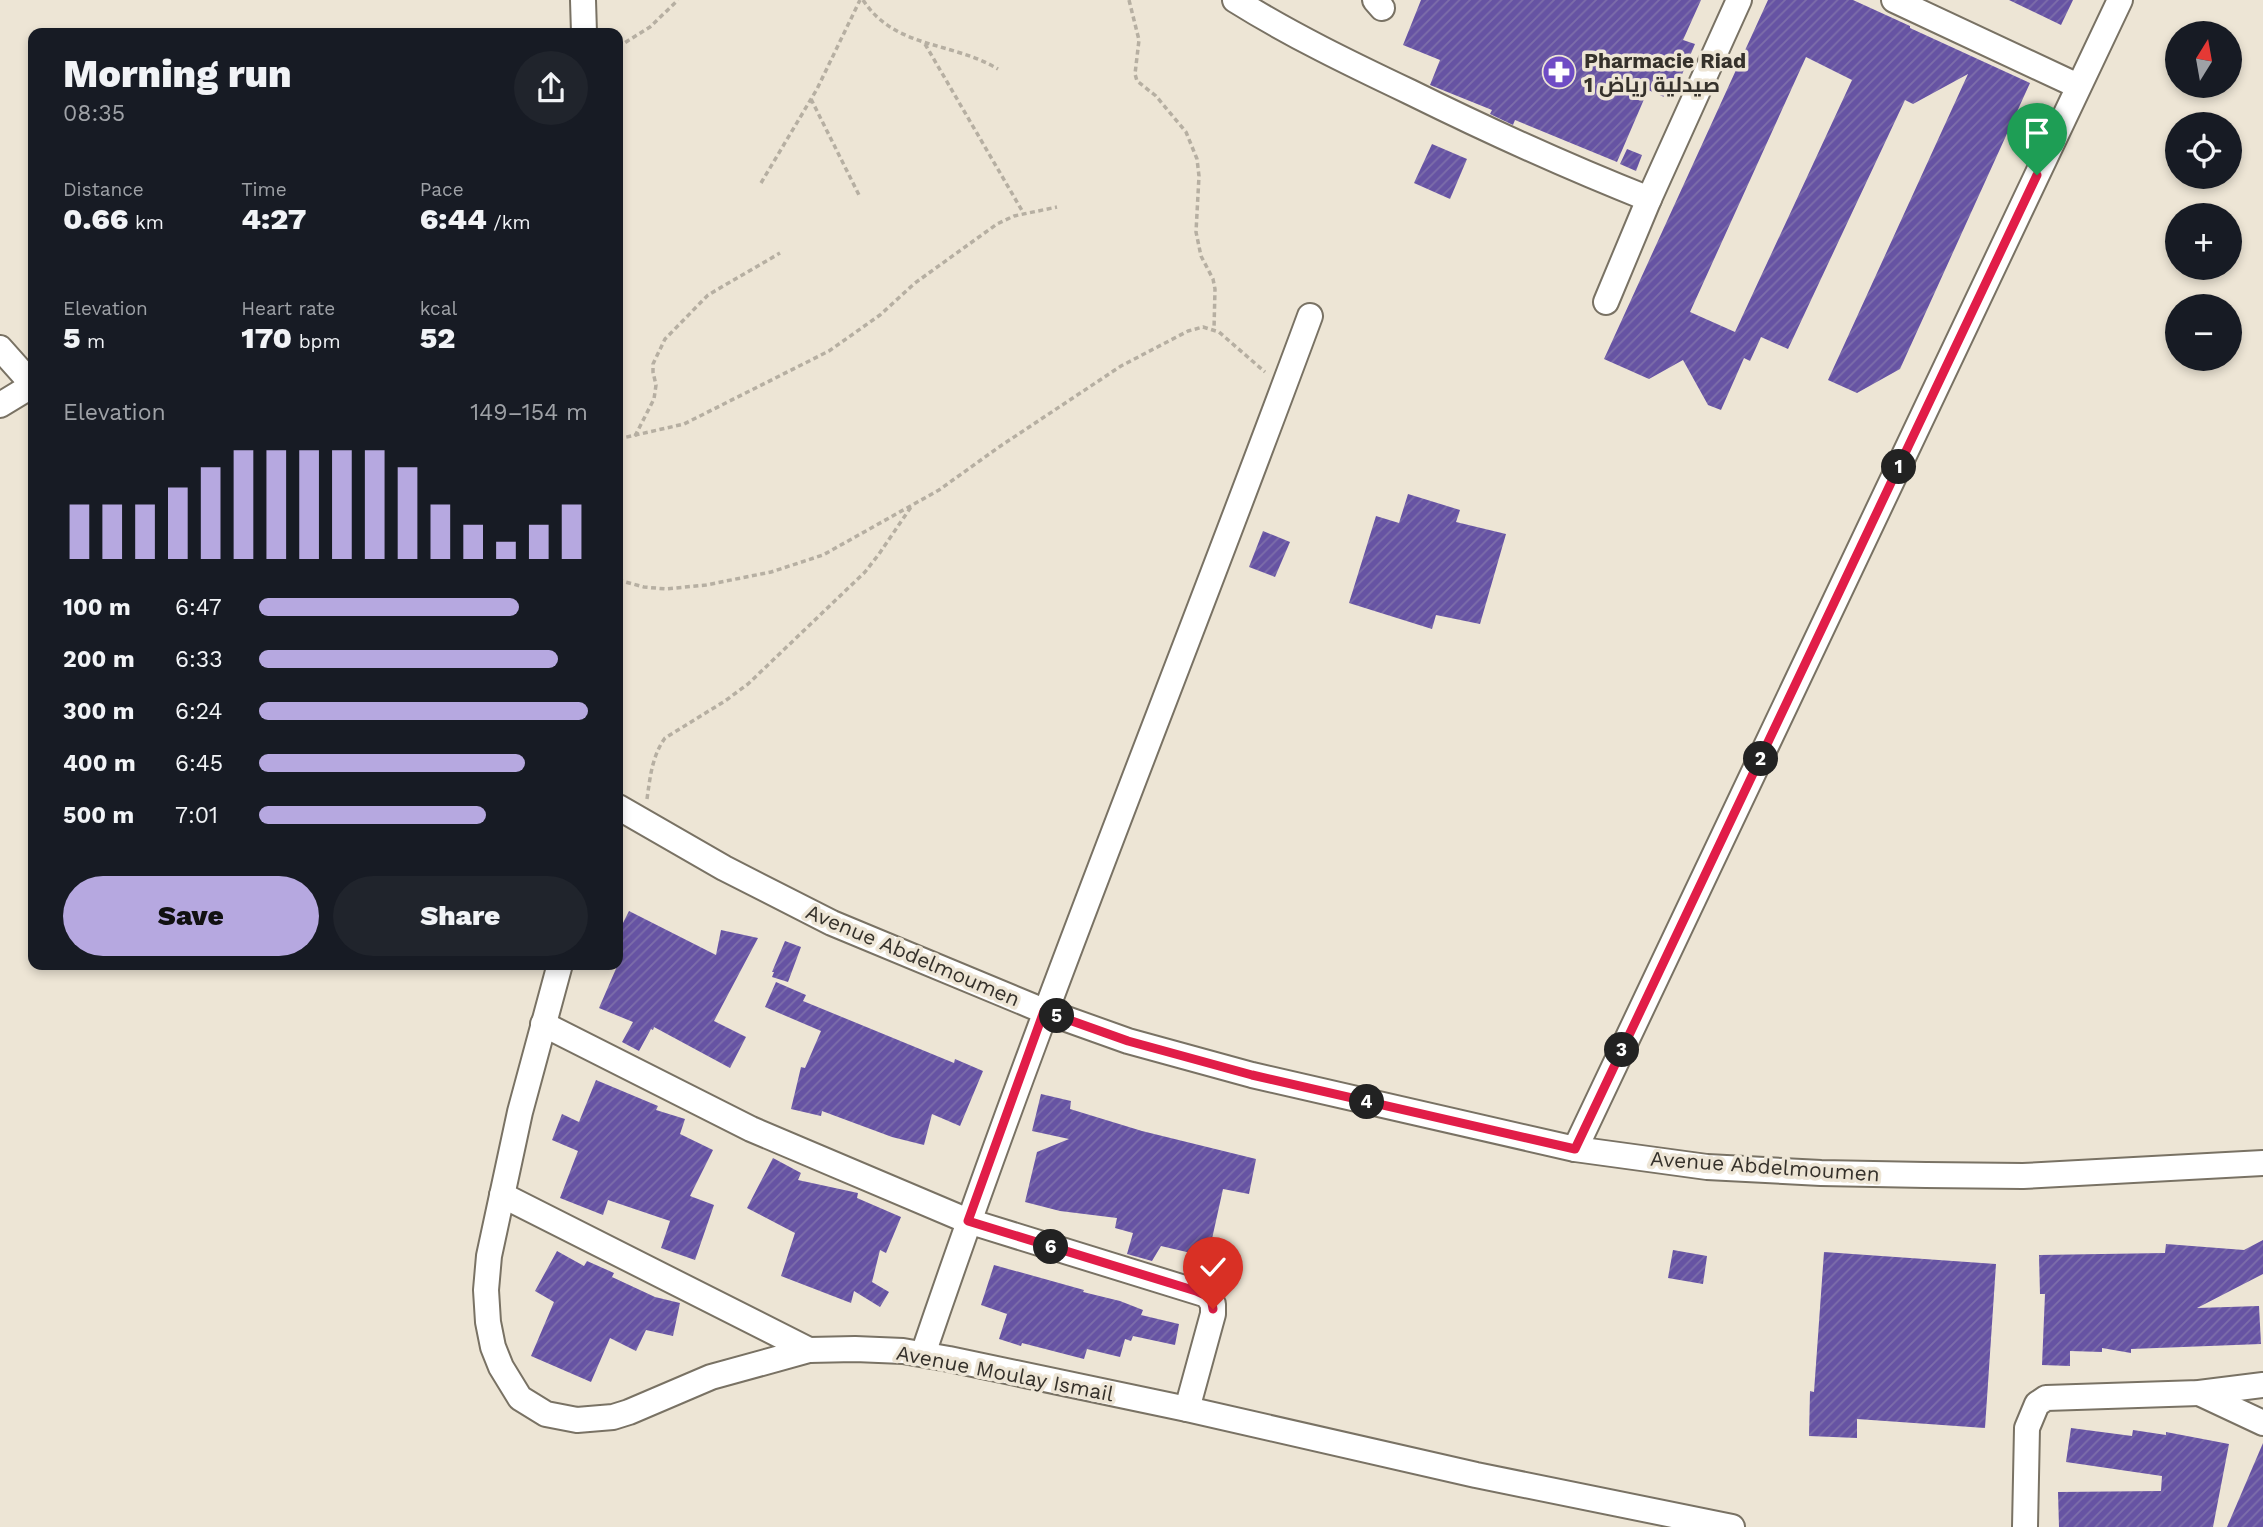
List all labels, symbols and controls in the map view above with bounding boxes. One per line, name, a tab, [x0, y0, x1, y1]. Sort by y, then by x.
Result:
north arrow	[2165, 21, 2242, 98]
map controls	[2165, 21, 2242, 371]
place label: Pharmacie Riad 1 صيدلية رياض	[1584, 48, 1746, 97]
button: share	[514, 51, 588, 125]
text: Morning run	[63, 52, 292, 96]
pharmacy icon: Pharmacie Riad 1 صيدلية رياض	[1540, 53, 1578, 91]
text: 08:35	[63, 100, 125, 127]
pin	[2007, 103, 2067, 175]
button: locate	[2165, 112, 2242, 189]
icon: arrive	[2018, 114, 2056, 152]
text: Distance	[63, 178, 144, 201]
text: Time	[241, 178, 287, 201]
text: Pace	[420, 178, 464, 201]
text: 0.66	[63, 201, 128, 236]
text: 4:27	[241, 201, 306, 236]
text: 6:44	[420, 201, 487, 236]
button: +	[2165, 203, 2242, 280]
text: km	[128, 211, 164, 234]
text: /km	[487, 211, 531, 234]
button: −	[2165, 294, 2242, 371]
text: Elevation	[63, 297, 148, 320]
text: Heart rate	[241, 297, 335, 320]
text: kcal	[420, 297, 457, 320]
text: 5	[63, 320, 81, 355]
text: 170	[241, 320, 292, 355]
text: 52	[420, 320, 455, 355]
text: m	[81, 330, 105, 353]
text: bpm	[292, 330, 341, 353]
text: Elevation	[63, 399, 166, 426]
text: 149–154 m	[470, 399, 588, 426]
pin: 1	[1882, 449, 1916, 484]
text: 1	[1894, 455, 1903, 478]
text: 100 m	[63, 594, 131, 621]
text: 6:47	[175, 594, 222, 621]
text: 200 m	[63, 646, 135, 673]
text: 6:33	[175, 646, 223, 673]
text: 300 m	[63, 698, 134, 725]
text: 6:24	[175, 698, 223, 725]
pin: 2	[1744, 742, 1778, 776]
text: 2	[1755, 747, 1766, 770]
text: 400 m	[63, 750, 136, 777]
text: 6:45	[175, 750, 223, 777]
text: 500 m	[63, 802, 134, 829]
text: 7:01	[175, 802, 218, 829]
button: Save	[63, 876, 319, 956]
button: Share	[333, 876, 588, 956]
street label: Avenue Abdelmoumen	[802, 899, 1024, 1011]
pin: 5	[1040, 998, 1074, 1034]
text: 5	[1051, 1004, 1062, 1027]
pin: 3	[1604, 1032, 1640, 1068]
text: 3	[1616, 1038, 1627, 1061]
pin: 4	[1350, 1084, 1384, 1120]
text: 4	[1360, 1090, 1373, 1113]
street label: Avenue Abdelmoumen	[1649, 1146, 1881, 1186]
pin: 6	[1034, 1230, 1068, 1264]
text: 6	[1045, 1235, 1056, 1258]
pin	[1183, 1237, 1243, 1309]
icon: check	[1194, 1248, 1232, 1286]
street label: Avenue Moulay Ismail	[894, 1340, 1116, 1406]

